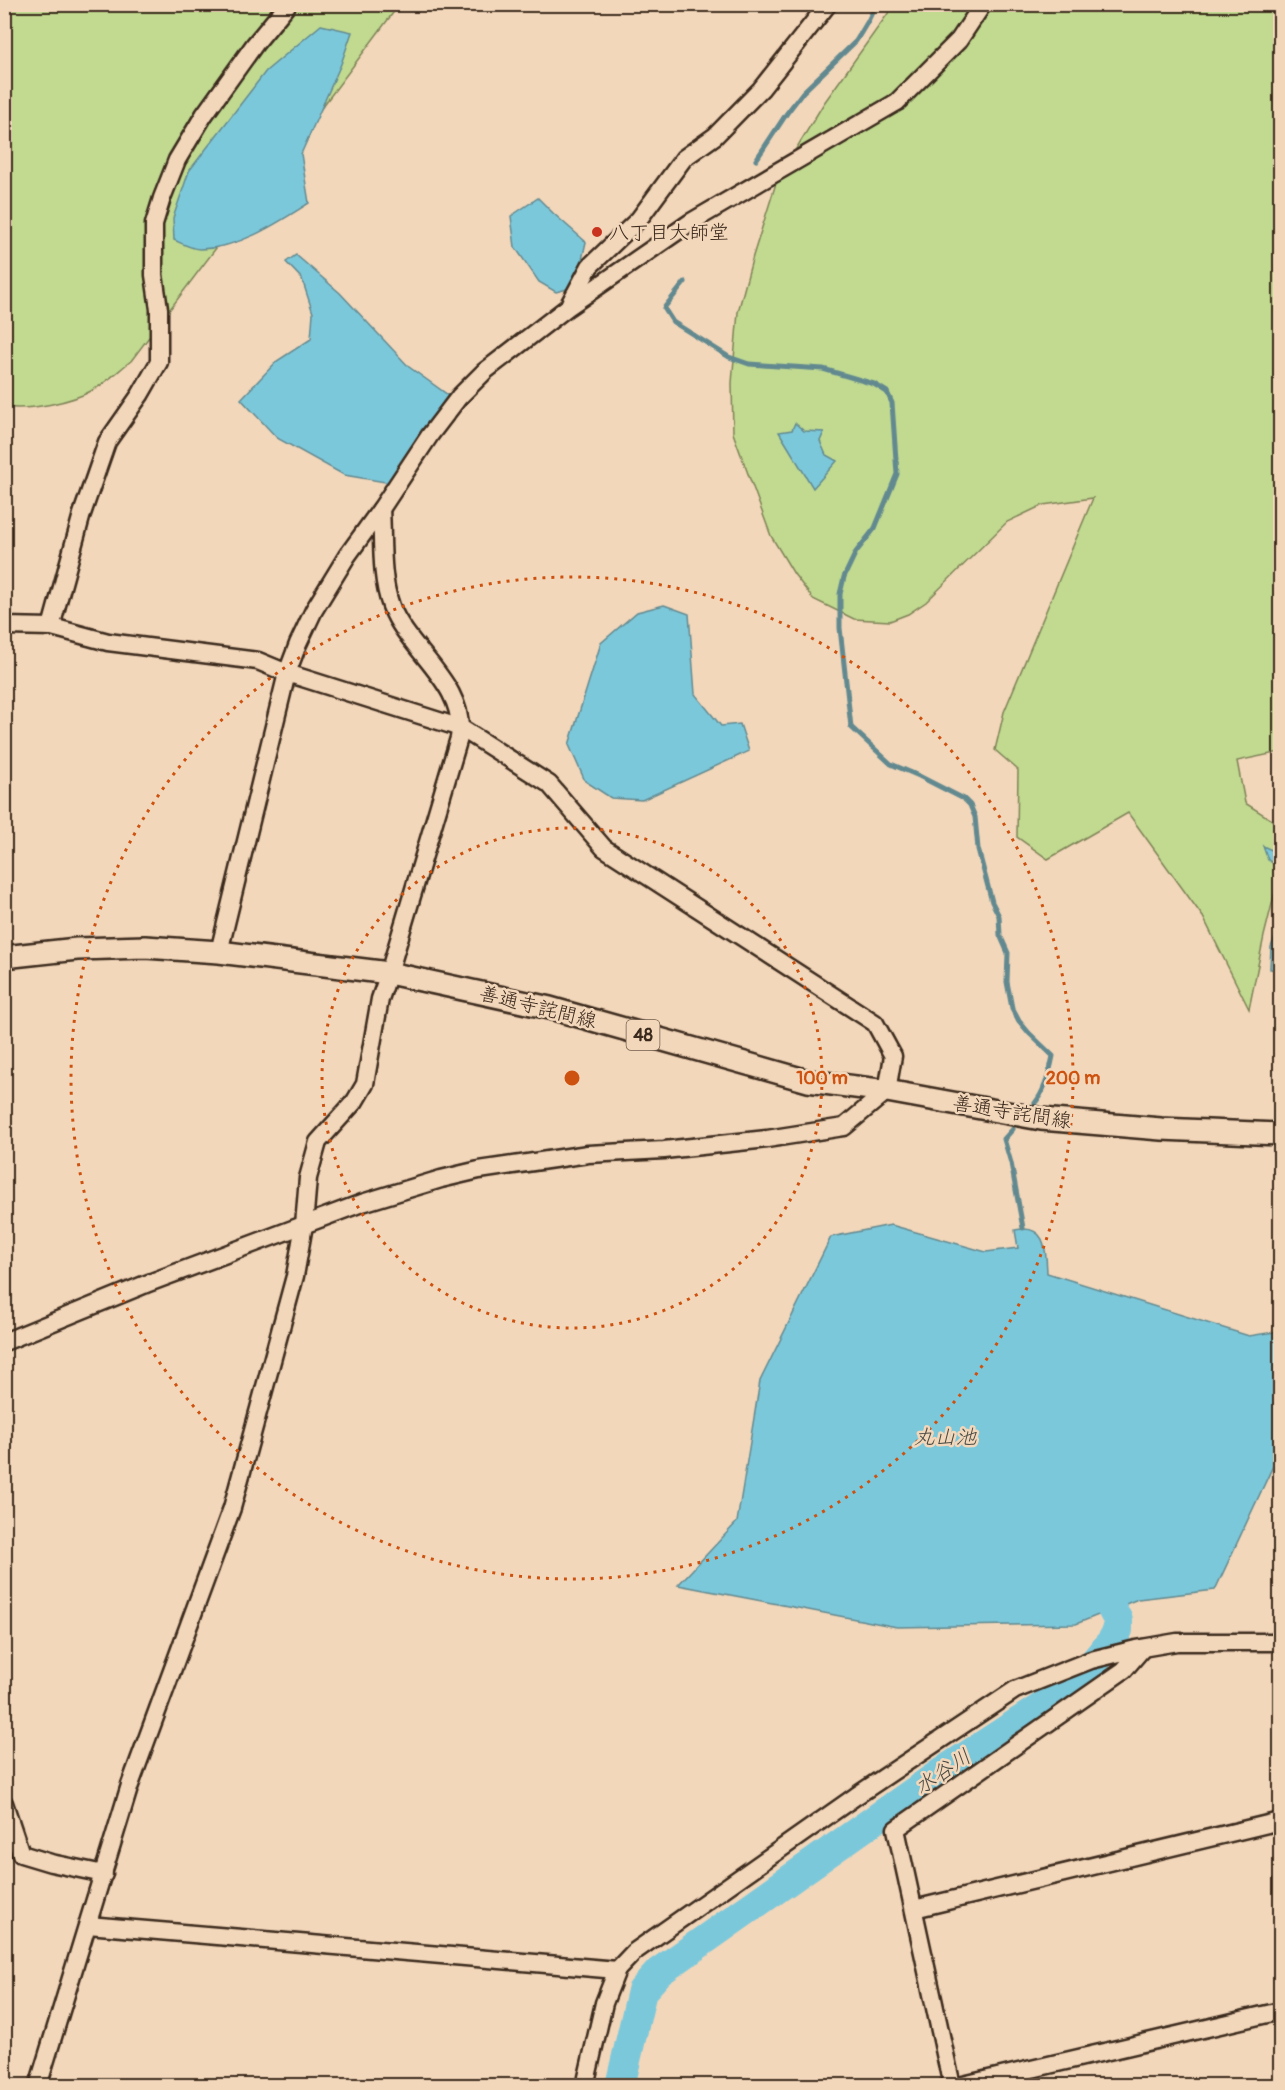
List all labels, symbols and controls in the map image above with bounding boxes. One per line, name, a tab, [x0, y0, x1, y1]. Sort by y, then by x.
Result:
place label: 八丁目大師堂	[609, 220, 729, 245]
marker: 八丁目大師堂	[590, 225, 604, 239]
street label: 善通寺詫間線	[477, 980, 599, 1034]
road number: 48	[626, 1020, 660, 1050]
text: 100 m	[796, 1067, 848, 1090]
text: 200 m	[1046, 1067, 1100, 1090]
centre of rings	[562, 1068, 582, 1088]
street label: 善通寺詫間線	[951, 1090, 1073, 1134]
water label: 丸山池	[914, 1424, 977, 1451]
water label: 水谷川	[909, 1743, 977, 1801]

